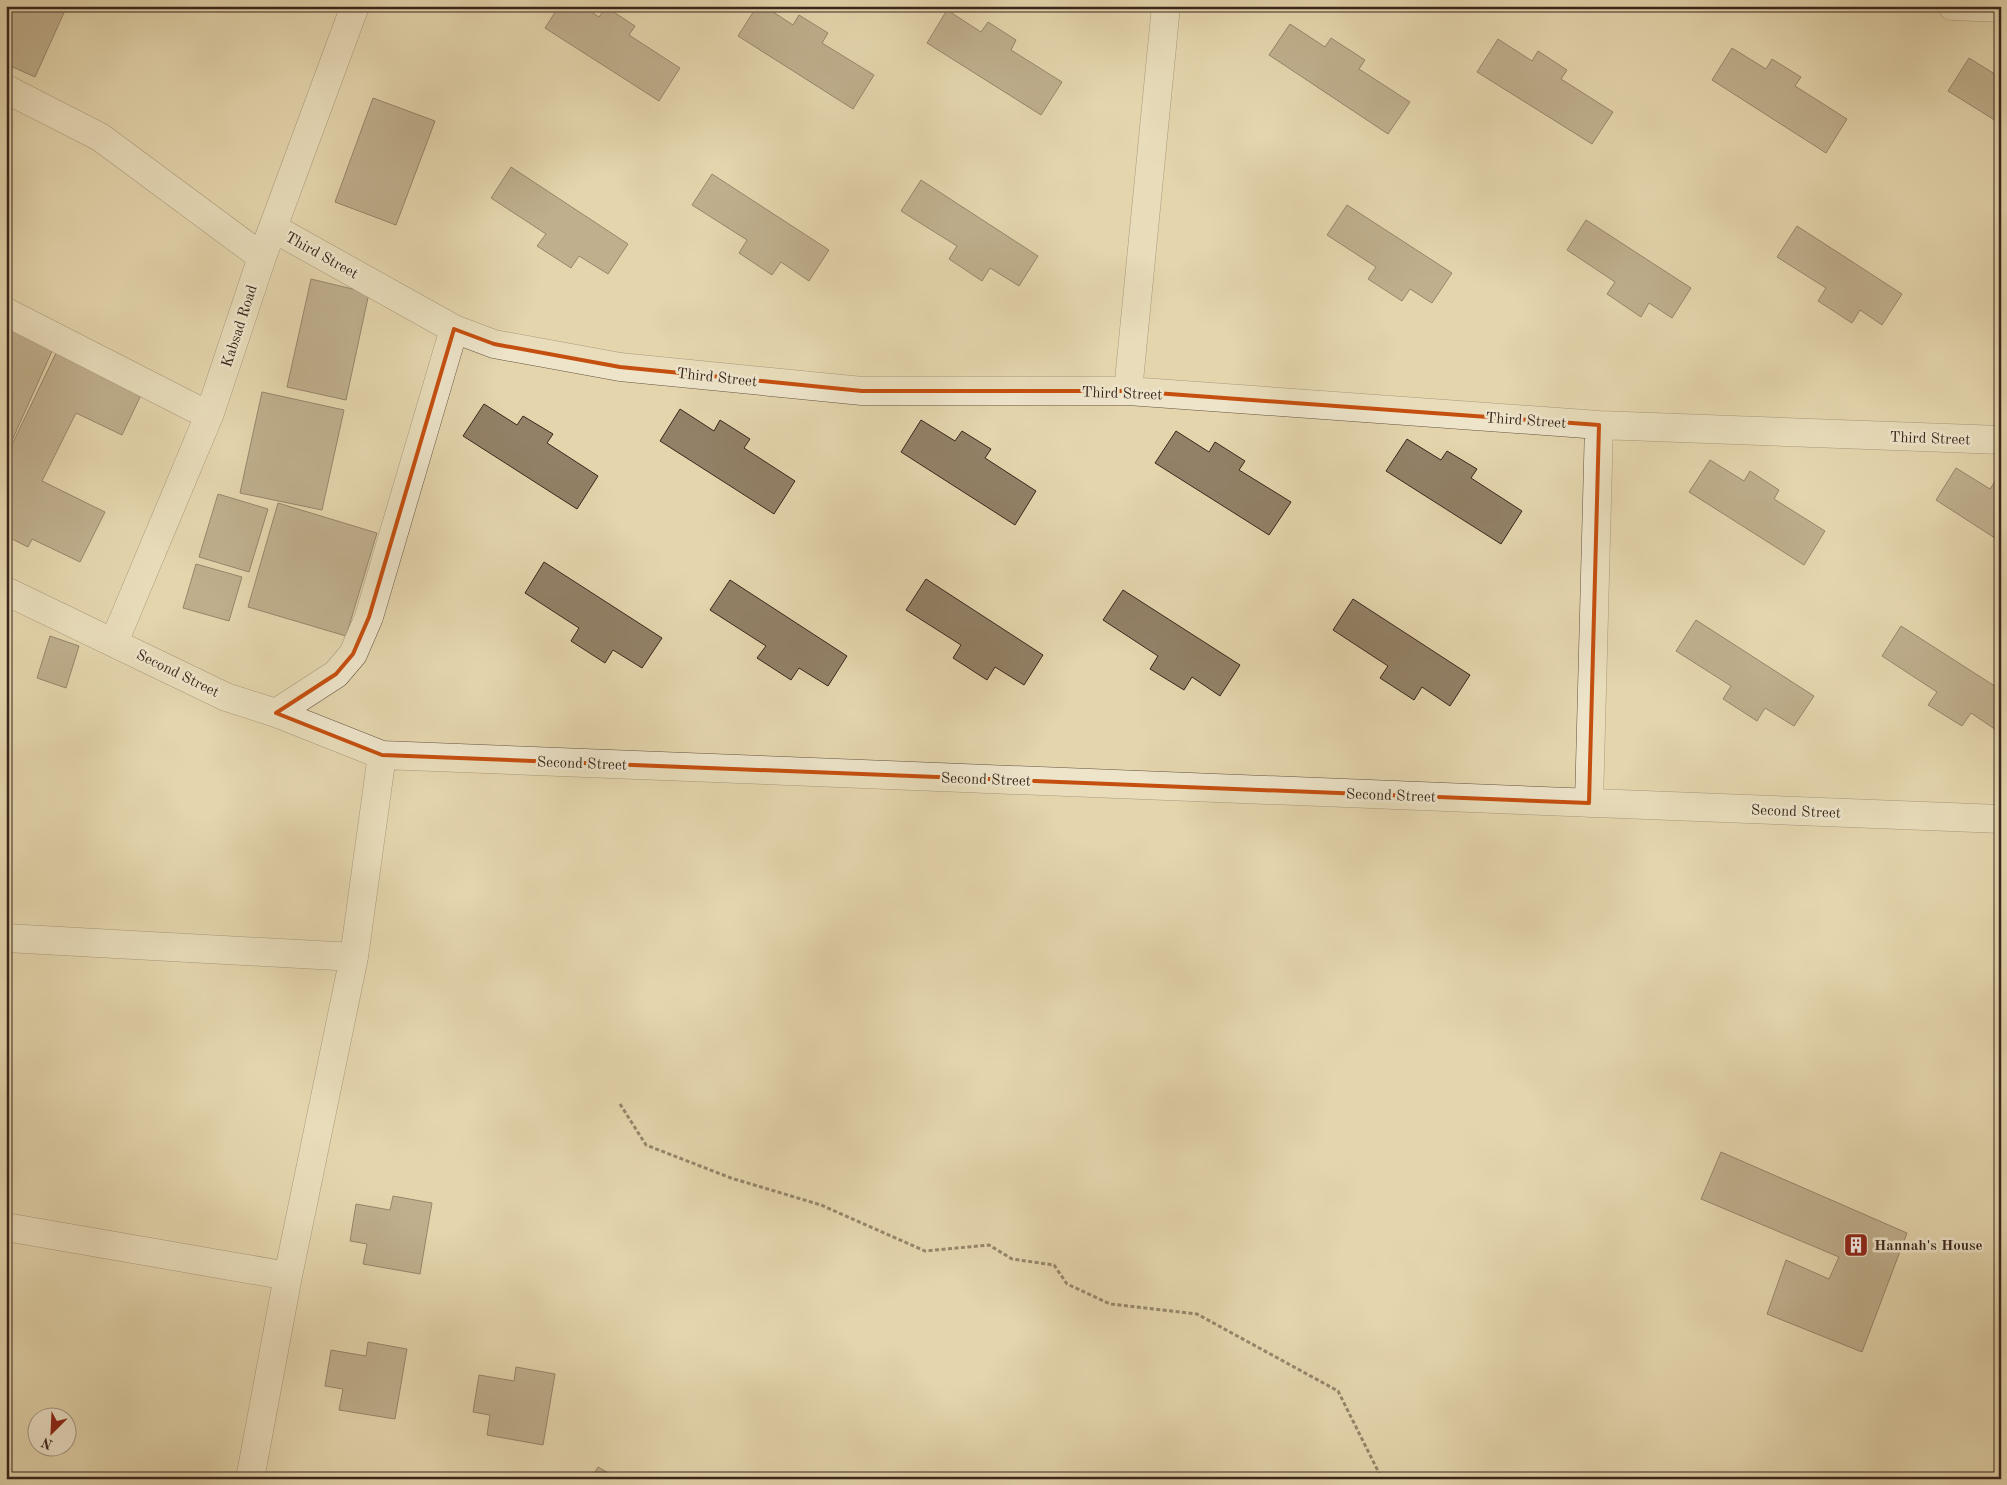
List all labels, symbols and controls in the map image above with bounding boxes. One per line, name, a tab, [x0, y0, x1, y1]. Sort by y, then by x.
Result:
street label: Third Street	[282, 230, 360, 282]
street label: Kabsad Road	[220, 283, 261, 370]
street label: Third Street	[676, 367, 758, 390]
street label: Third Street	[1081, 386, 1163, 403]
street label: Third Street	[1485, 411, 1567, 432]
street label: Third Street	[1889, 431, 1971, 448]
street label: Second Street	[134, 648, 221, 701]
street label: Second Street	[537, 755, 627, 774]
street label: Second Street	[941, 771, 1031, 790]
street label: Second Street	[1346, 787, 1436, 806]
street label: Second Street	[1751, 803, 1841, 822]
building icon: Hannah's House	[1843, 1232, 1869, 1258]
place label: Hannah's House	[1874, 1239, 1983, 1254]
north arrow	[28, 1408, 78, 1458]
text: N	[39, 1434, 55, 1452]

